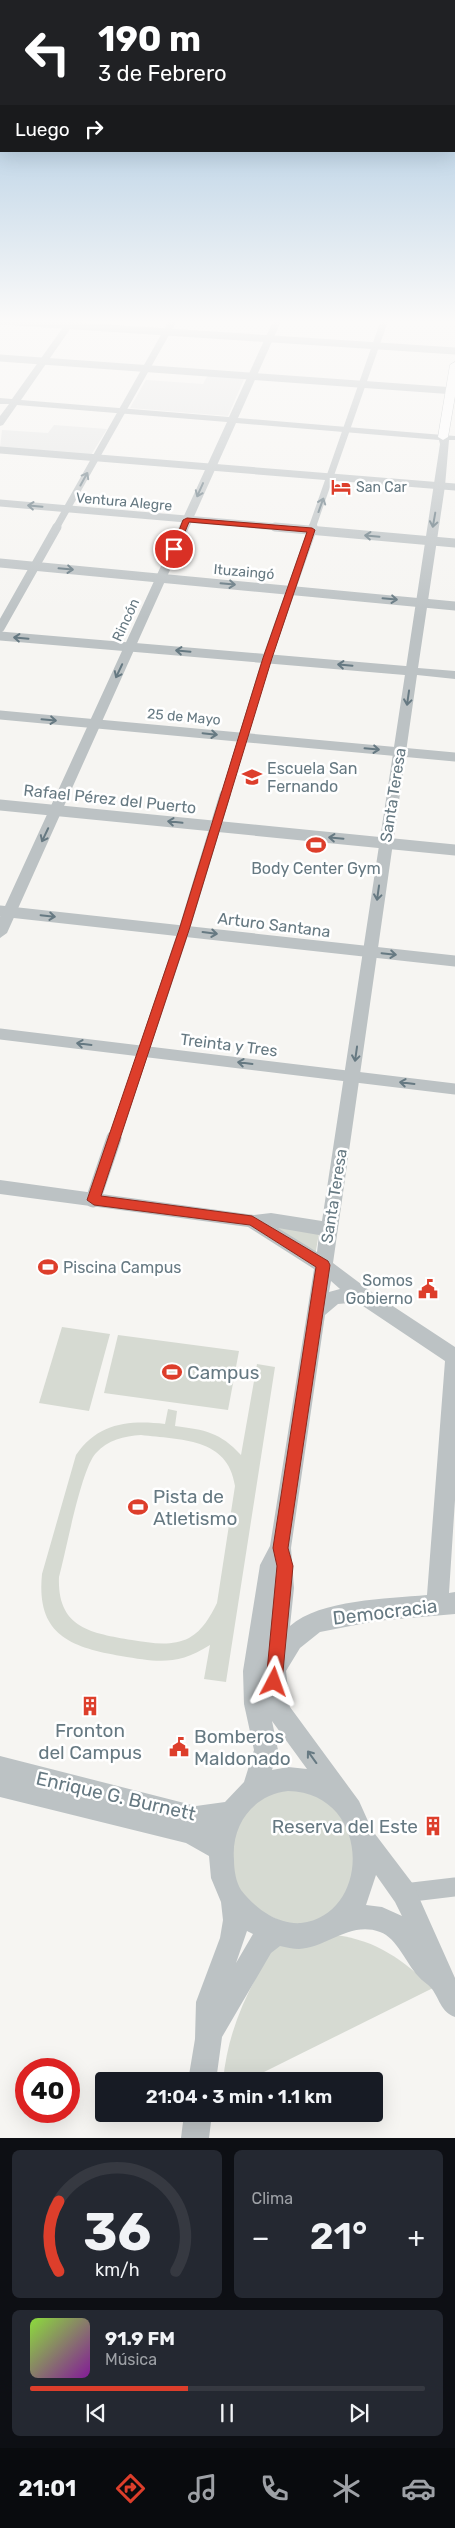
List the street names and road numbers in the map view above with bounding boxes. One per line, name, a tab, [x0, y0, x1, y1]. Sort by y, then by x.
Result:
street label: Ventura Alegre	[75, 489, 173, 515]
street label: Ituzaingó	[213, 561, 275, 583]
street label: Rincón	[109, 596, 143, 644]
street label: 25 de Mayo	[147, 705, 221, 729]
street label: Santa Teresa	[376, 746, 410, 844]
street label: Rafael Pérez del Puerto	[23, 780, 197, 818]
street label: Arturo Santana	[216, 909, 332, 941]
street label: Treinta y Tres	[179, 1030, 279, 1060]
street label: Santa Teresa	[317, 1147, 351, 1245]
street label: Democracia	[331, 1594, 439, 1630]
street label: Enrique G. Burnett	[34, 1766, 199, 1826]

